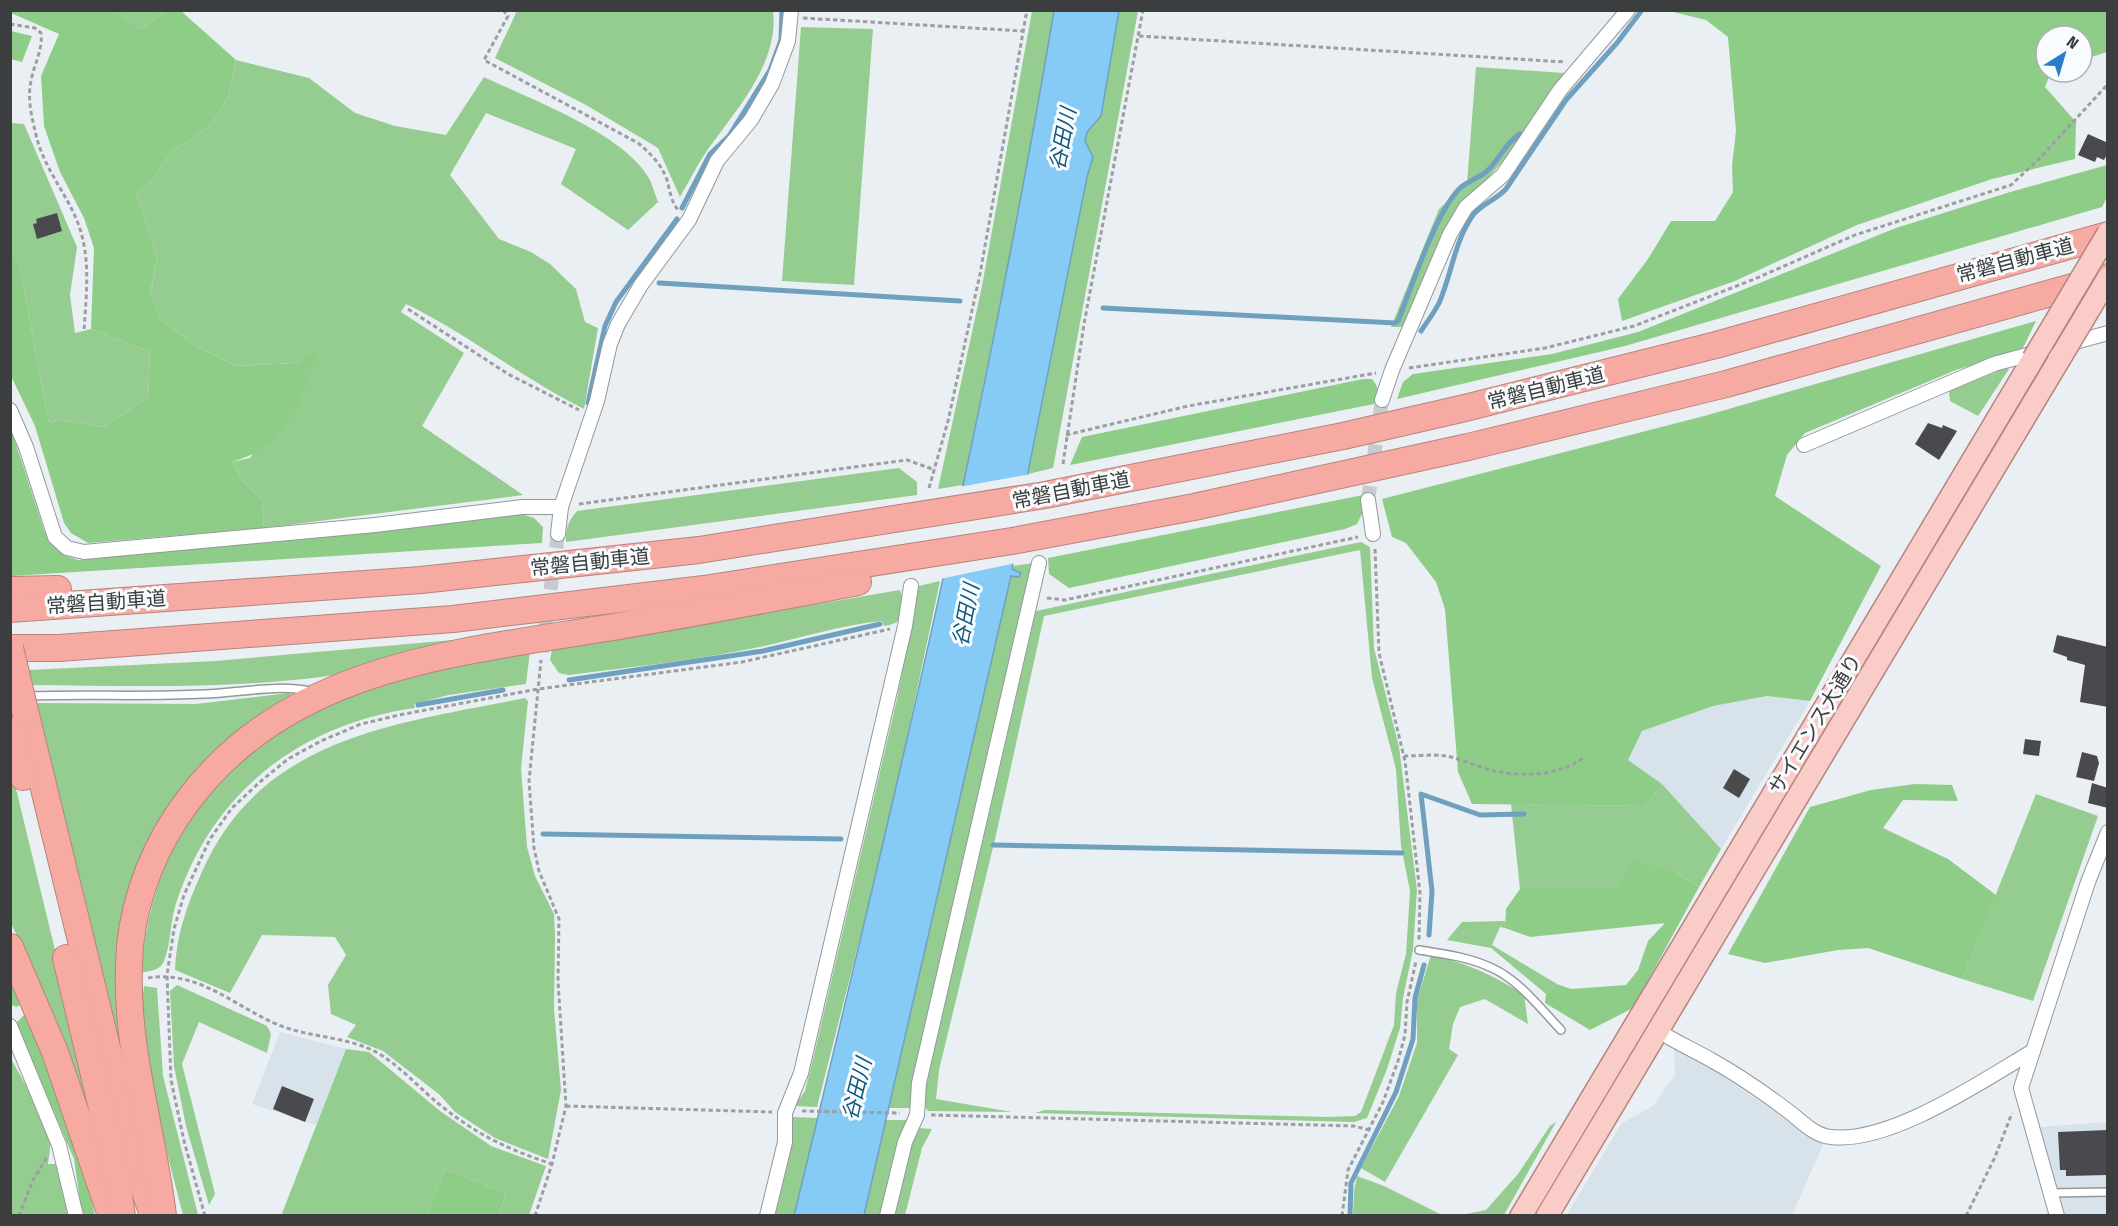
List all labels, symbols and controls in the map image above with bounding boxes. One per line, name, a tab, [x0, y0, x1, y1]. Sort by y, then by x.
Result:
north arrow	[2034, 24, 2094, 84]
text: N	[2063, 32, 2082, 53]
water label: 谷田川	[1044, 104, 1082, 172]
street label: 常磐自動車道	[1954, 233, 2076, 287]
street label: 常磐自動車道	[1485, 362, 1607, 414]
street label: 常磐自動車道	[1010, 467, 1132, 513]
street label: 常磐自動車道	[529, 544, 651, 580]
water label: 谷田川	[947, 580, 985, 648]
street label: 常磐自動車道	[45, 586, 167, 618]
street label: サイエンス大通り	[1764, 650, 1866, 798]
water label: 谷田川	[837, 1053, 878, 1123]

